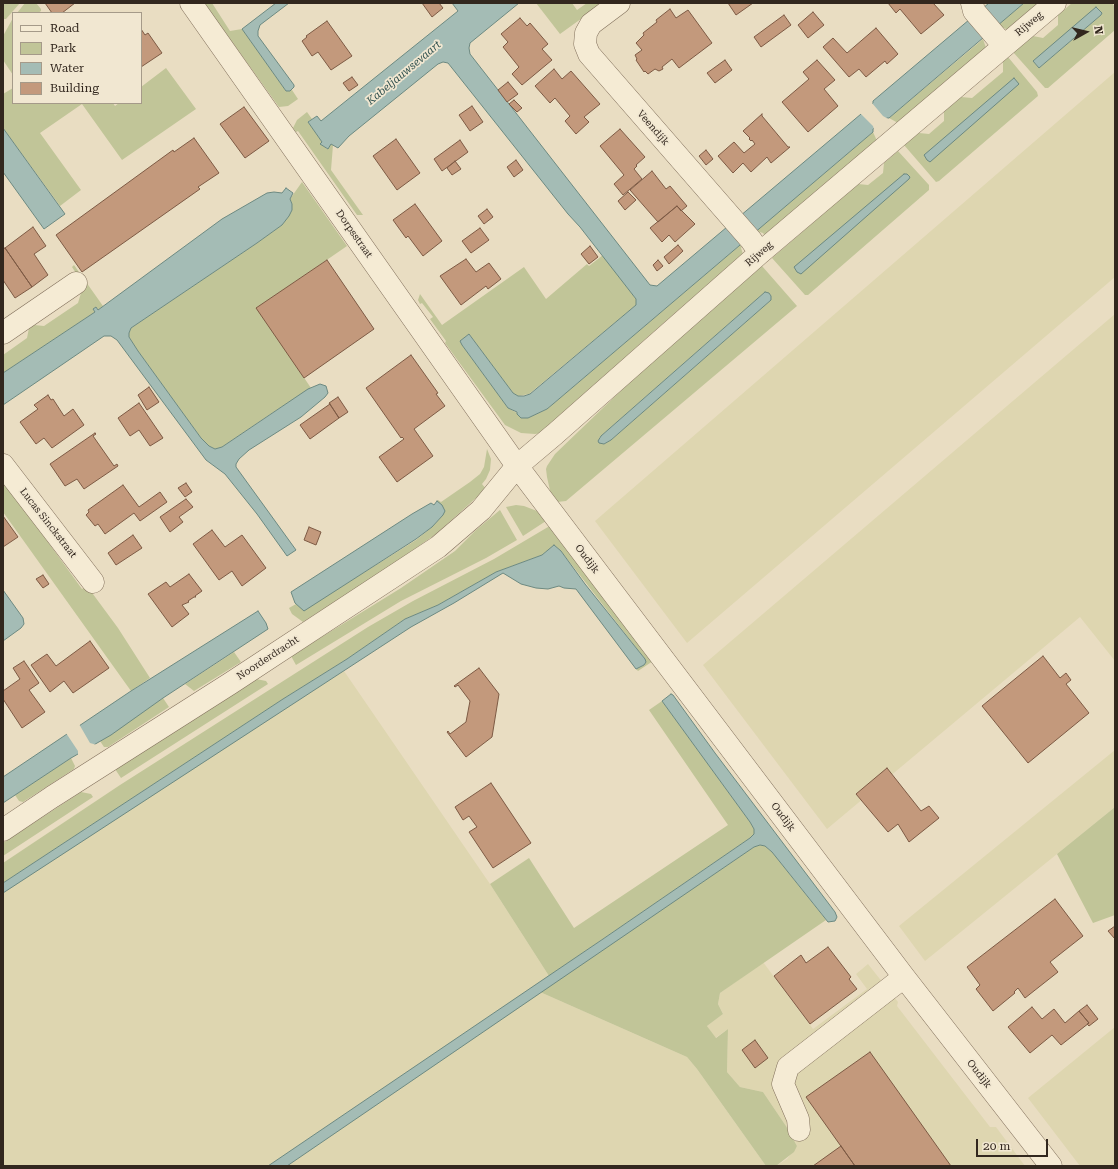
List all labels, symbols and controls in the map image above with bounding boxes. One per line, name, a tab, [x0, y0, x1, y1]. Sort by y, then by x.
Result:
street label: Rijweg	[1013, 9, 1045, 39]
legend	[12, 12, 142, 104]
north arrow	[1066, 12, 1106, 52]
text: Road	[50, 21, 79, 35]
text: N	[1091, 25, 1105, 35]
water label: Kabeljauwsevaart	[364, 38, 444, 108]
text: Park	[50, 41, 76, 55]
text: Water	[50, 61, 84, 75]
text: Building	[50, 81, 99, 95]
street label: Veendijk	[634, 108, 672, 148]
street label: Dorpsstraat	[333, 208, 375, 260]
street label: Rijweg	[743, 239, 775, 269]
street label: Lucas Sinckstraat	[17, 486, 79, 560]
street label: Oudijk	[572, 542, 602, 576]
street label: Noorderdracht	[235, 633, 301, 683]
street label: Oudijk	[768, 800, 798, 834]
street label: Oudijk	[964, 1057, 994, 1091]
scale bar	[978, 1131, 1050, 1157]
text: 20 m	[983, 1139, 1010, 1153]

